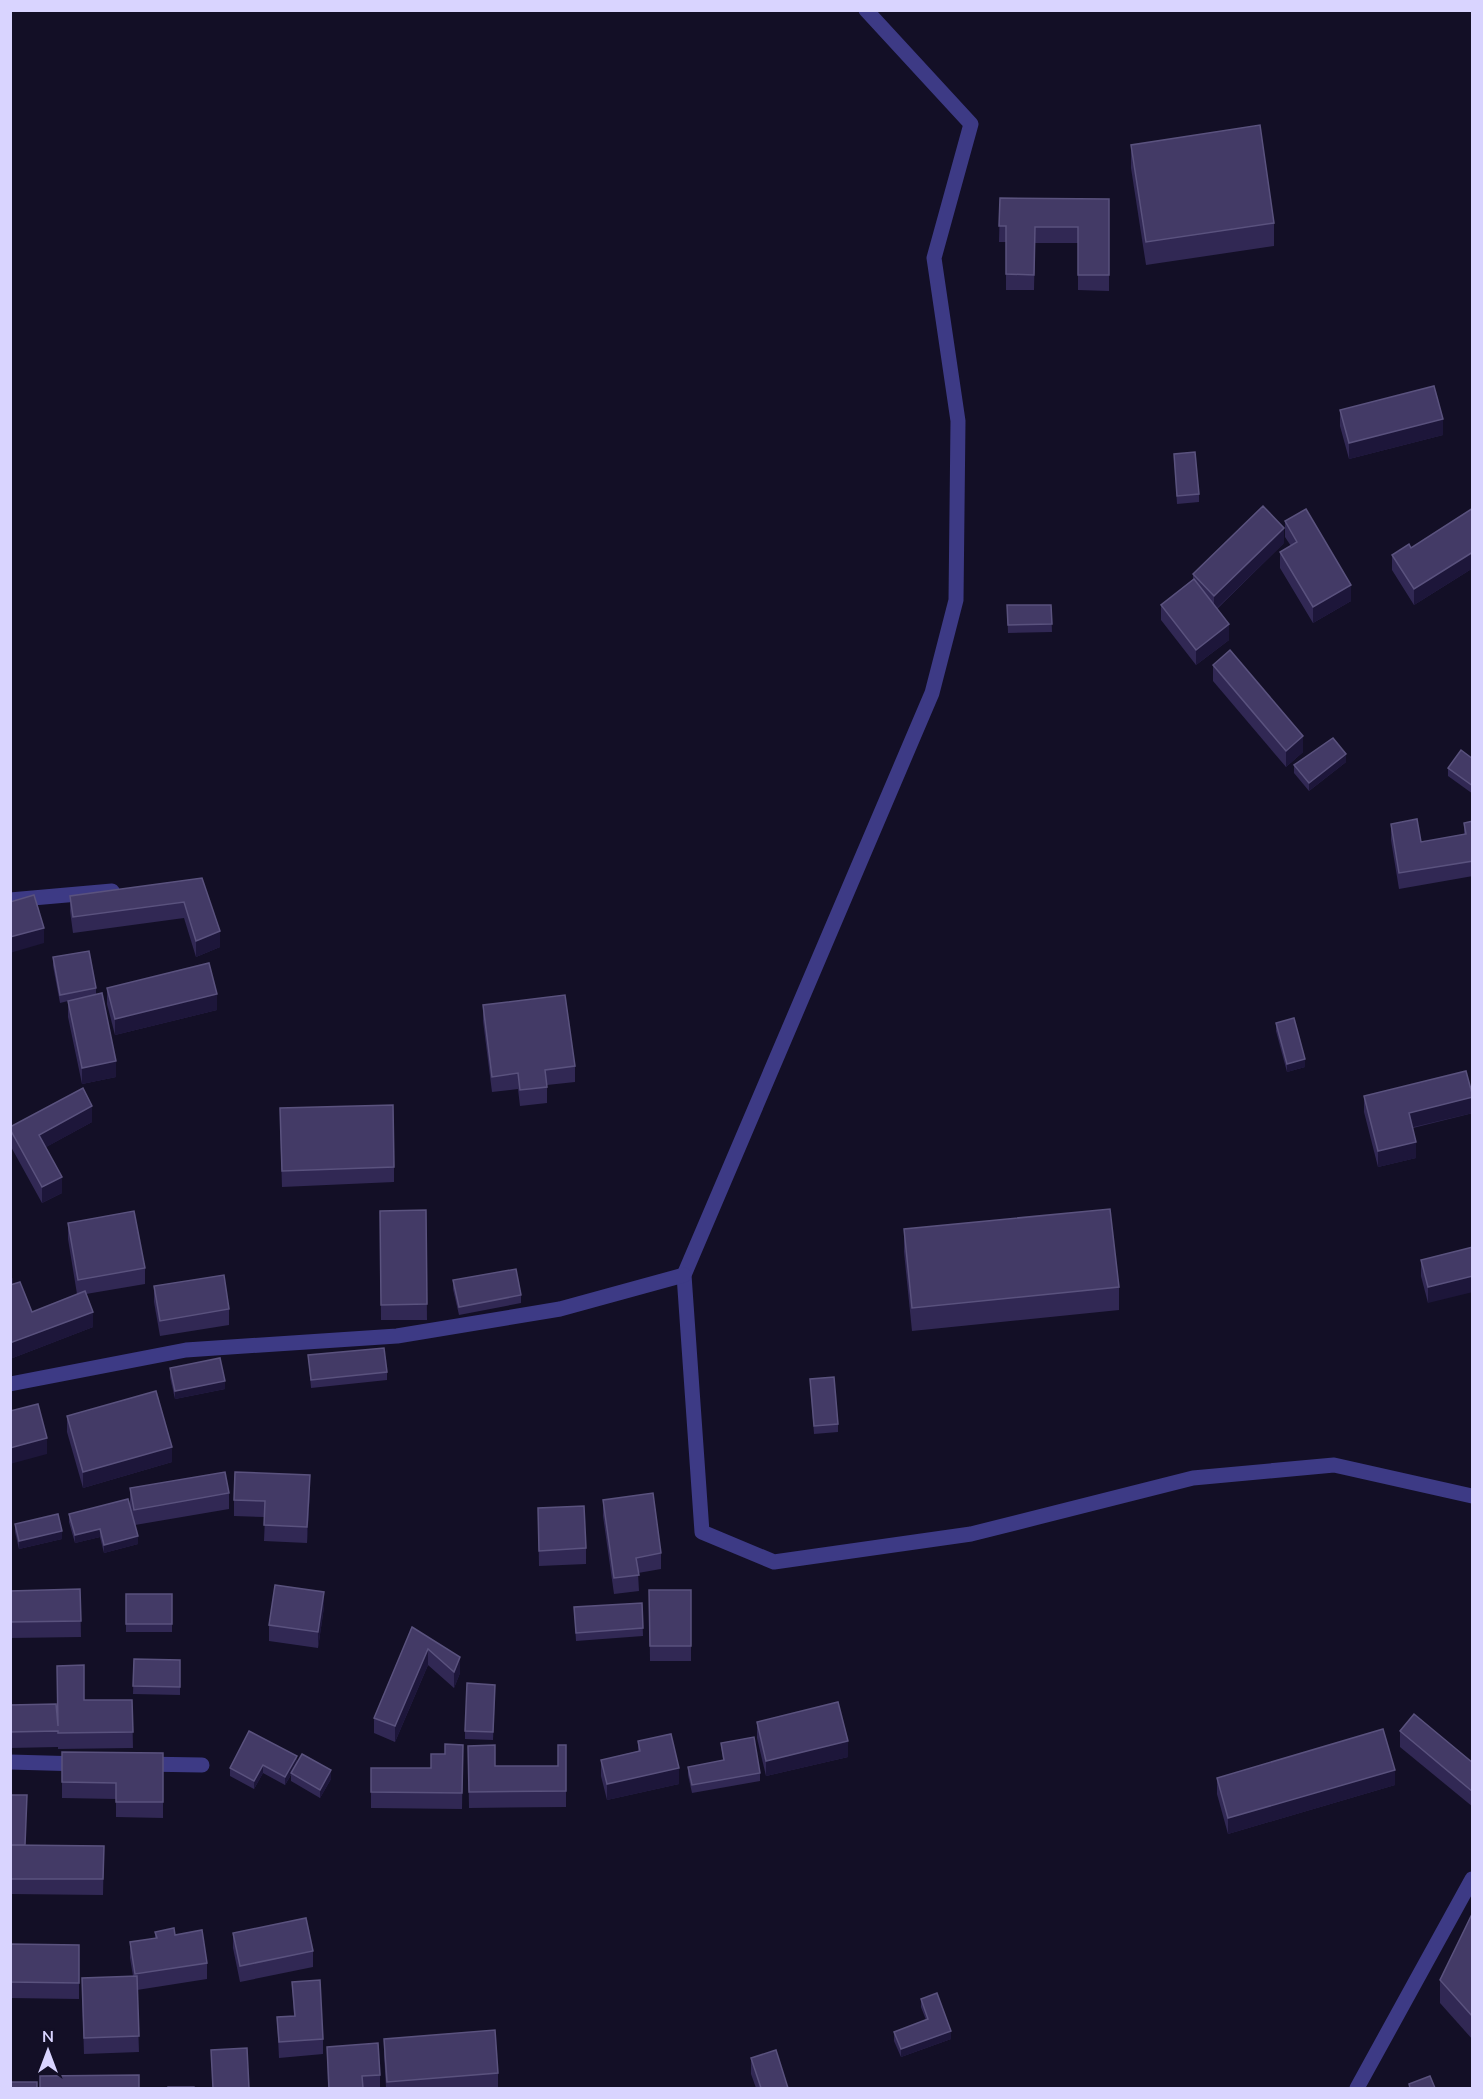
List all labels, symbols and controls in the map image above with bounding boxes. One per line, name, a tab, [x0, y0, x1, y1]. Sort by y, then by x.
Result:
north arrow	[18, 2021, 78, 2081]
text: N	[42, 2026, 54, 2048]

